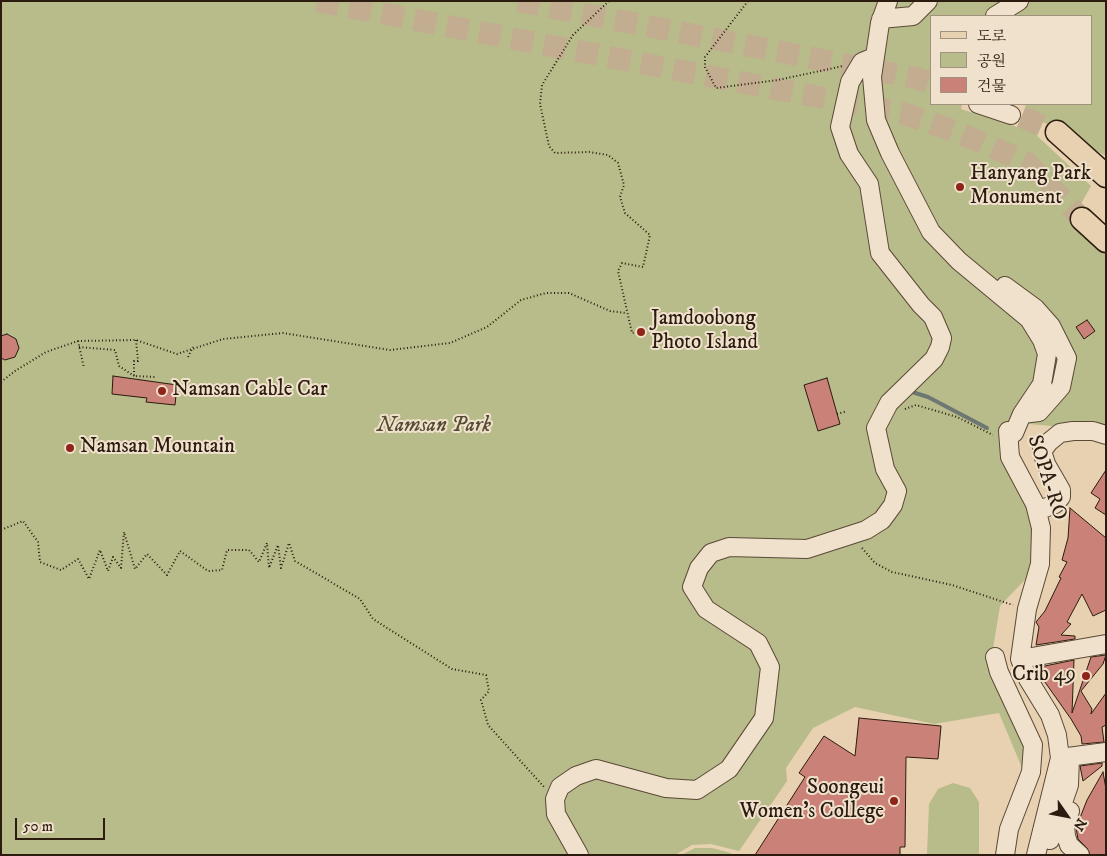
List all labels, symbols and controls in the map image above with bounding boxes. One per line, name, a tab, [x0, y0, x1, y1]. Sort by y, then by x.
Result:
legend	[930, 15, 1092, 105]
text: 도로	[977, 27, 1006, 46]
text: 공원	[977, 52, 1006, 71]
text: 건물	[977, 77, 1006, 96]
place label: Hanyang Park Monument	[970, 162, 1091, 212]
marker: Hanyang Park Monument	[954, 181, 966, 193]
place label: Jamdoobong Photo Island	[651, 307, 758, 357]
marker: Jamdoobong Photo Island	[635, 326, 647, 338]
place label: Namsan Cable Car	[172, 378, 328, 404]
marker: Namsan Cable Car	[156, 385, 168, 397]
park label: Namsan Park	[377, 414, 491, 440]
street label: SOPA-RO	[1020, 432, 1072, 524]
place label: Namsan Mountain	[80, 435, 235, 461]
marker: Namsan Mountain	[64, 442, 76, 454]
place label: Crib 49	[1012, 663, 1076, 689]
marker: Crib 49	[1080, 670, 1092, 682]
place label: Soongeui Women's College	[740, 776, 884, 826]
north arrow	[1042, 791, 1092, 841]
marker: Soongeui Women's College	[888, 795, 900, 807]
scale bar	[18, 808, 108, 840]
text: N	[1069, 814, 1090, 834]
text: 50 m	[23, 817, 53, 836]

